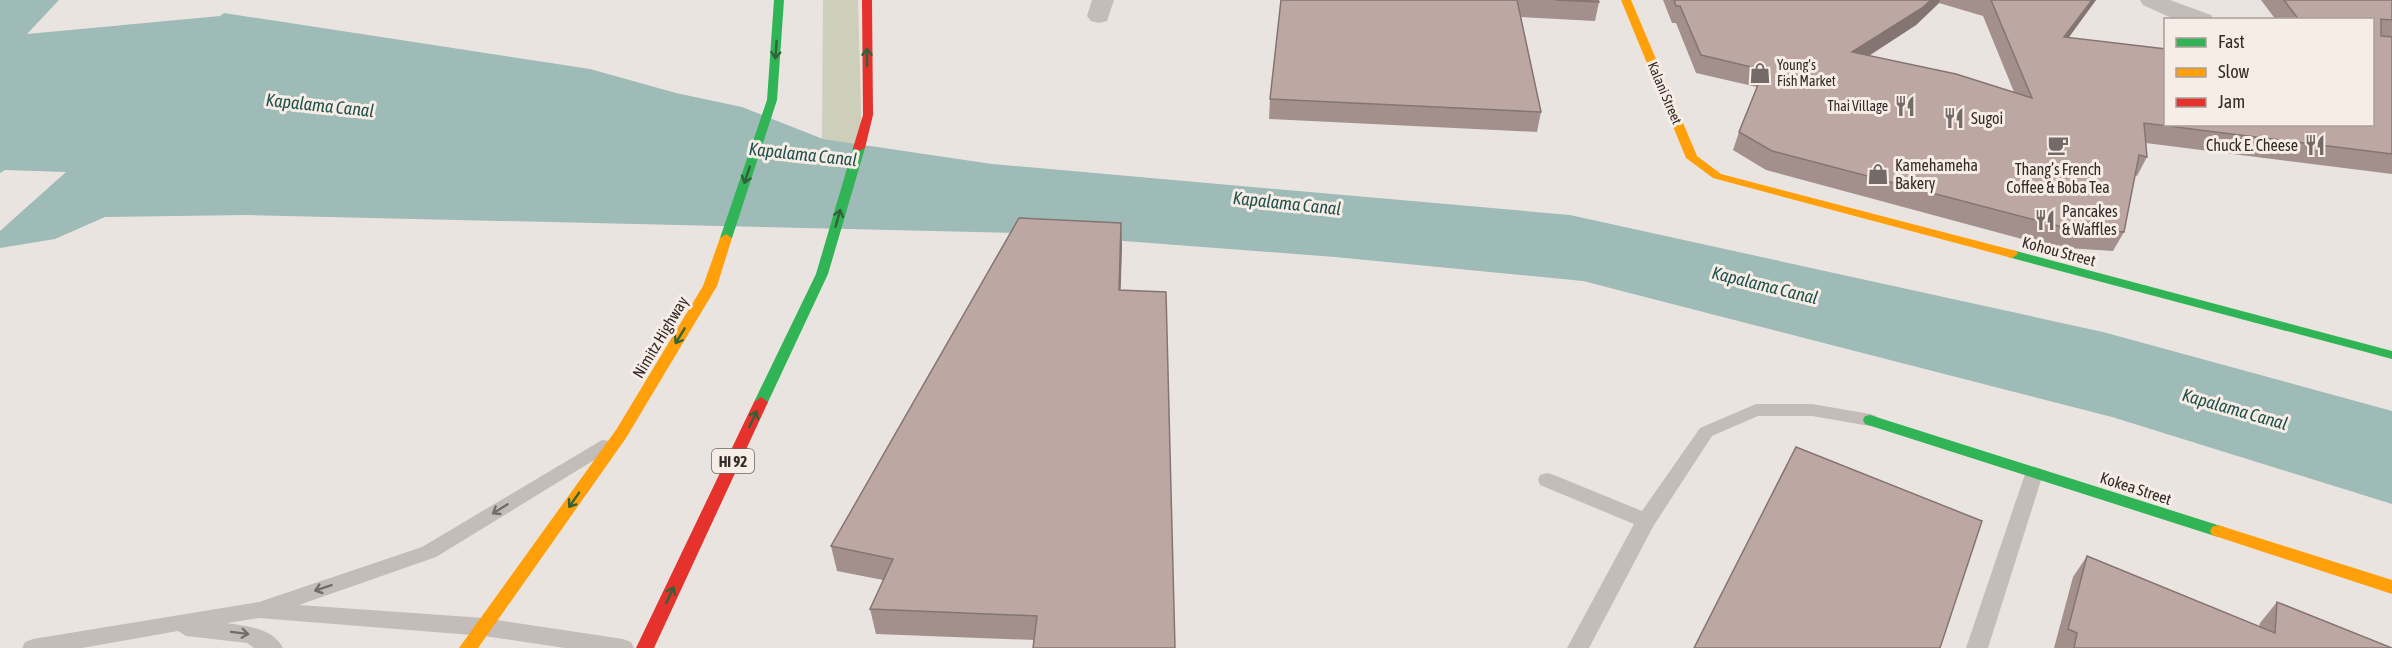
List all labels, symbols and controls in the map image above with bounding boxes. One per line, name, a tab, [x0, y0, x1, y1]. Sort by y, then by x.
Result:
legend	[2164, 18, 2374, 126]
text: Fast	[2218, 31, 2245, 52]
one-way arrow	[770, 39, 781, 59]
one-way arrow	[861, 48, 873, 68]
place label: Young’s Fish Market	[1777, 57, 1836, 89]
street label: Kalani Street	[1645, 60, 1685, 126]
shop icon: Young’s Fish Market	[1748, 61, 1772, 85]
text: Slow	[2218, 61, 2249, 82]
water label: Kapalama Canal	[265, 89, 375, 121]
text: Jam	[2218, 91, 2245, 112]
restaurant icon: Thai Village	[1893, 94, 1917, 118]
place label: Thai Village	[1828, 98, 1888, 114]
restaurant icon: Sugoi	[1942, 106, 1966, 130]
place label: Sugoi	[1971, 109, 2003, 128]
cafe icon: Thang’s French Coffee & Boba Tea	[2046, 133, 2070, 157]
restaurant icon: Chuck E. Cheese	[2303, 133, 2327, 157]
place label: Chuck E. Cheese	[2206, 136, 2298, 154]
water label: Kapalama Canal	[748, 138, 858, 170]
place label: Kamehameha Bakery	[1895, 156, 1978, 193]
place label: Thang’s French Coffee & Boba Tea	[2006, 160, 2110, 196]
shop icon: Kamehameha Bakery	[1866, 162, 1890, 186]
one-way arrow	[740, 165, 751, 184]
water label: Kapalama Canal	[1232, 187, 1342, 219]
place label: Pancakes & Waffles	[2062, 202, 2118, 238]
one-way arrow	[833, 208, 844, 227]
restaurant icon: Pancakes & Waffles	[2033, 208, 2057, 232]
street label: Kohou Street	[2020, 233, 2098, 270]
water label: Kapalama Canal	[1710, 262, 1820, 308]
street label: Nimitz Highway	[629, 293, 692, 382]
one-way arrow	[674, 327, 686, 344]
water label: Kapalama Canal	[2180, 384, 2290, 434]
one-way arrow	[748, 410, 760, 428]
road number: HI 92	[712, 449, 754, 473]
street label: Kokea Street	[2098, 468, 2174, 508]
one-way arrow	[568, 491, 580, 507]
one-way arrow	[492, 503, 509, 515]
one-way arrow	[314, 584, 333, 595]
one-way arrow	[664, 587, 676, 605]
one-way arrow	[229, 628, 249, 639]

